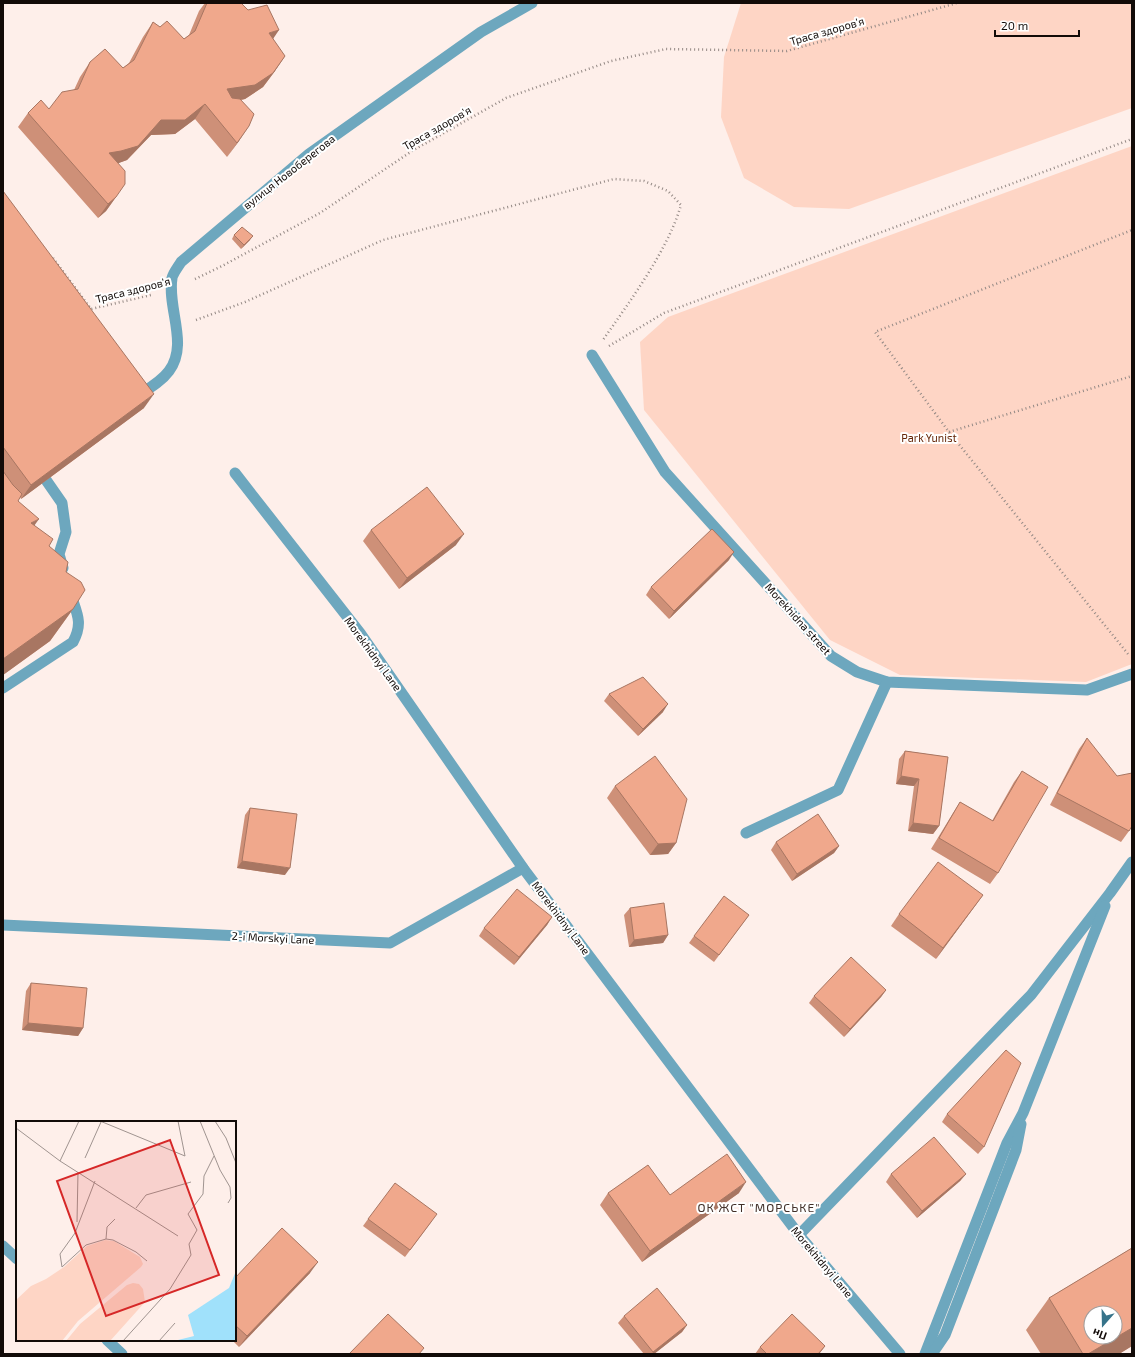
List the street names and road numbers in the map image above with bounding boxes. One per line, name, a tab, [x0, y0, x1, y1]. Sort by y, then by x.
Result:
street label: Траса здоров’я	[788, 14, 866, 47]
street label: Траса здоров’я	[400, 103, 473, 152]
street label: вулиця Новоберегова	[240, 132, 338, 212]
street label: Траса здоров’я	[94, 274, 172, 305]
street label: Morekhidna street	[763, 580, 834, 657]
street label: Morekhidnyi Lane	[342, 614, 405, 693]
street label: Morekhidnyi Lane	[530, 878, 593, 957]
street label: 2-i Morskyi Lane	[231, 929, 315, 946]
street label: Morekhidnyi Lane	[789, 1224, 856, 1300]

